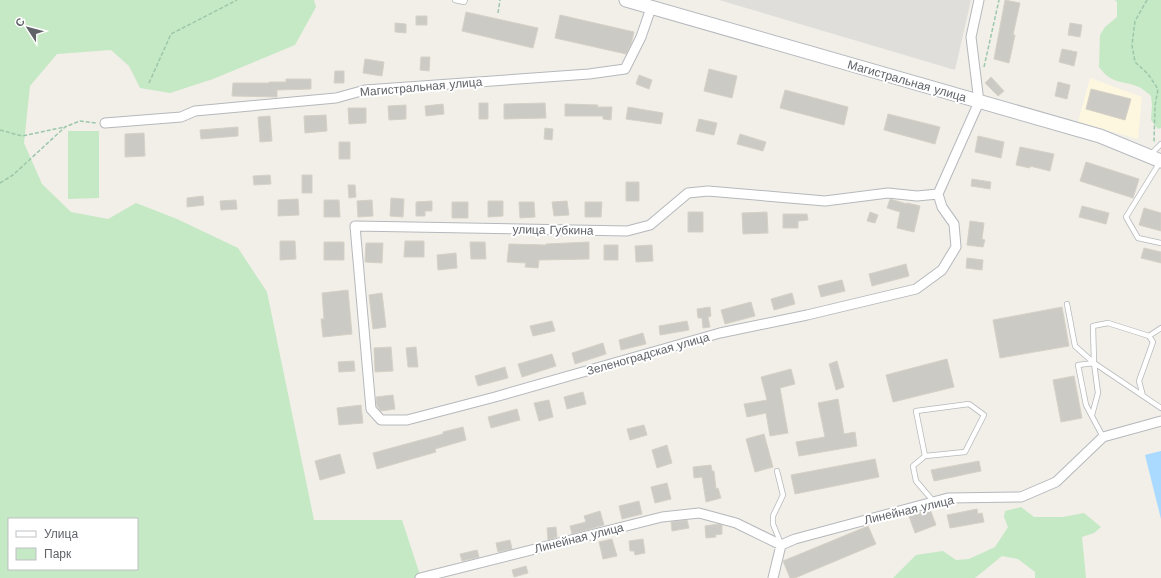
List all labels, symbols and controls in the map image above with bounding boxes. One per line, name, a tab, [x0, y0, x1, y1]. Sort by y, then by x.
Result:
north arrow	[8, 8, 48, 48]
text: С	[13, 15, 28, 29]
street label: Магистральная улица	[846, 57, 968, 105]
street label: Магистральная улица	[359, 75, 483, 99]
street label: улица Губкина	[512, 222, 594, 238]
street label: Зеленоградская улица	[585, 330, 711, 378]
street label: Линейная улица	[863, 493, 955, 527]
legend	[8, 518, 138, 570]
street label: Линейная улица	[533, 520, 625, 556]
text: Улица	[44, 527, 78, 541]
text: Парк	[44, 547, 72, 561]

